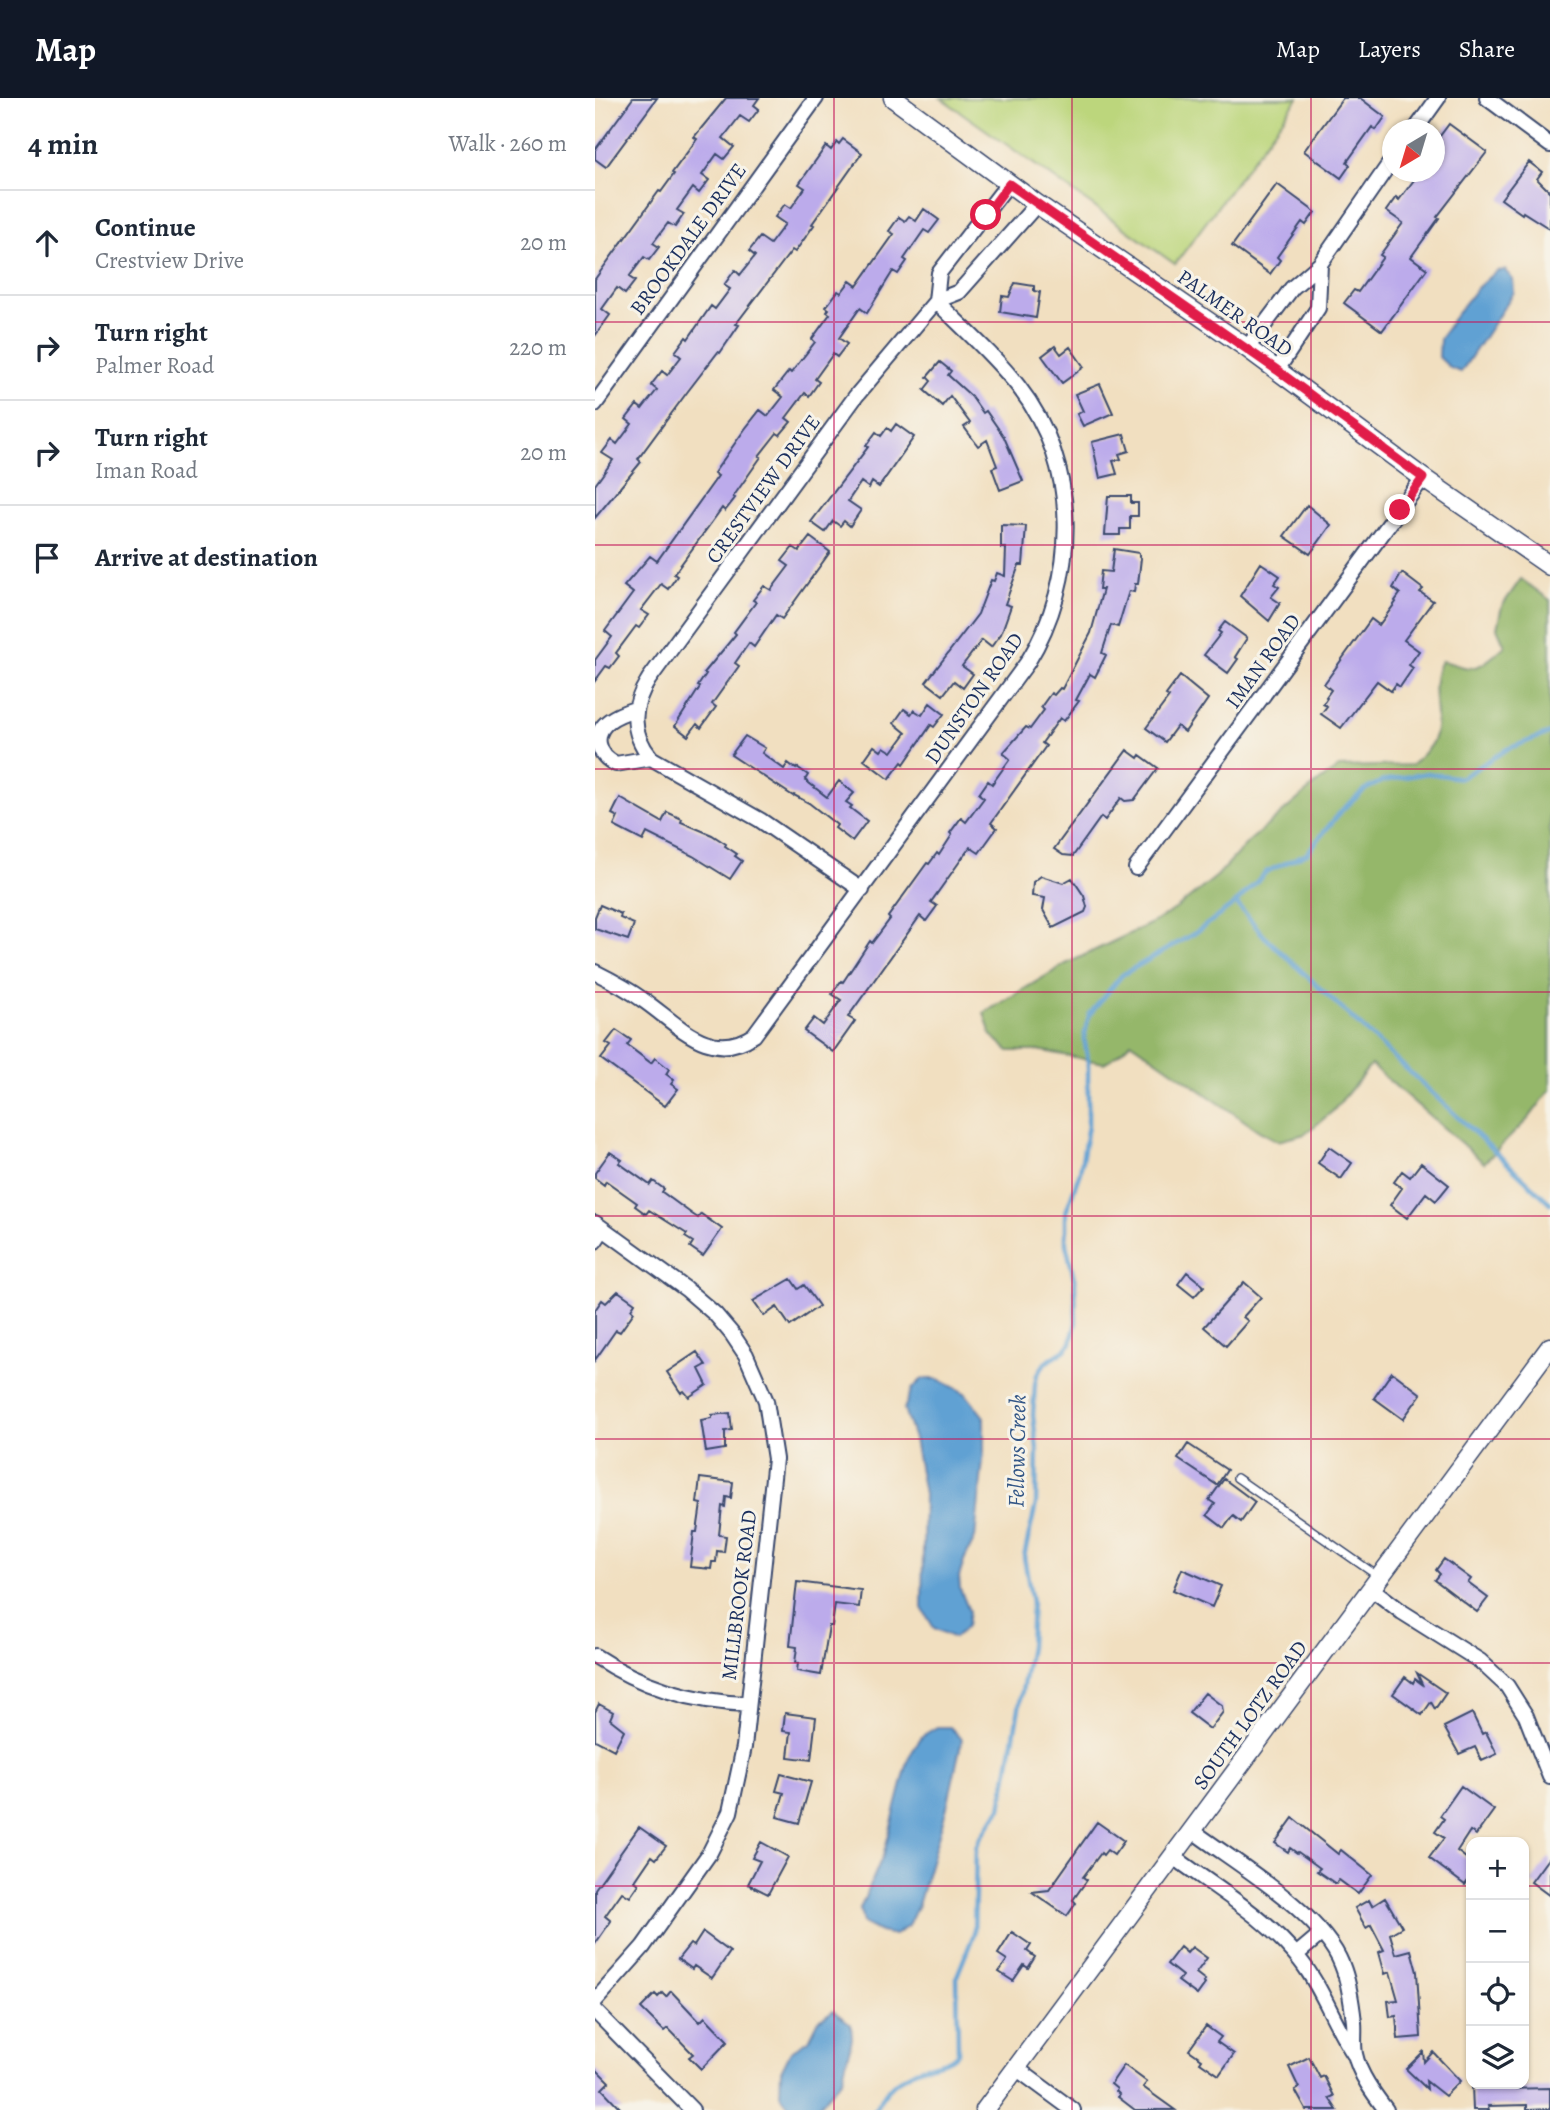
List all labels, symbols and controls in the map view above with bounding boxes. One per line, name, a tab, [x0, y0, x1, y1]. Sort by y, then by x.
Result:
text: Map	[35, 27, 96, 72]
text: Map	[1276, 33, 1320, 65]
text: Layers	[1358, 33, 1421, 65]
text: Share	[1459, 33, 1515, 65]
north arrow	[1382, 119, 1445, 182]
text: 4 min	[28, 124, 98, 164]
text: Walk · 260 m	[448, 128, 567, 159]
street label: BROOKDALE DRIVE	[623, 157, 753, 321]
route start	[970, 199, 1001, 230]
text: Continue	[95, 210, 196, 245]
icon: ahead	[28, 224, 66, 262]
text: 20 m	[520, 227, 567, 258]
text: Crestview Drive	[95, 245, 244, 276]
street label: PALMER ROAD	[1172, 263, 1298, 363]
text: Turn right	[95, 315, 208, 350]
icon: right	[28, 329, 66, 367]
text: 220 m	[509, 332, 567, 363]
text: Palmer Road	[95, 350, 214, 381]
street label: CRESTVIEW DRIVE	[699, 409, 827, 569]
text: Turn right	[95, 420, 208, 455]
icon: right	[28, 434, 66, 472]
text: 20 m	[520, 437, 567, 468]
text: Iman Road	[95, 455, 198, 486]
route end	[1384, 494, 1415, 525]
icon: arrive	[28, 539, 66, 577]
text: Arrive at destination	[95, 540, 318, 575]
street label: IMAN ROAD	[1219, 608, 1307, 714]
street label: DUNSTON ROAD	[918, 627, 1030, 769]
water label: Fellows Creek	[1001, 1394, 1033, 1508]
street label: MILLBROOK ROAD	[715, 1508, 763, 1682]
street label: SOUTH LOTZ ROAD	[1186, 1635, 1314, 1795]
map controls	[1466, 1837, 1529, 2089]
button: +	[1466, 1837, 1529, 1900]
button: −	[1466, 1900, 1529, 1963]
button: locate	[1466, 1963, 1529, 2026]
button: layers	[1466, 2026, 1529, 2089]

